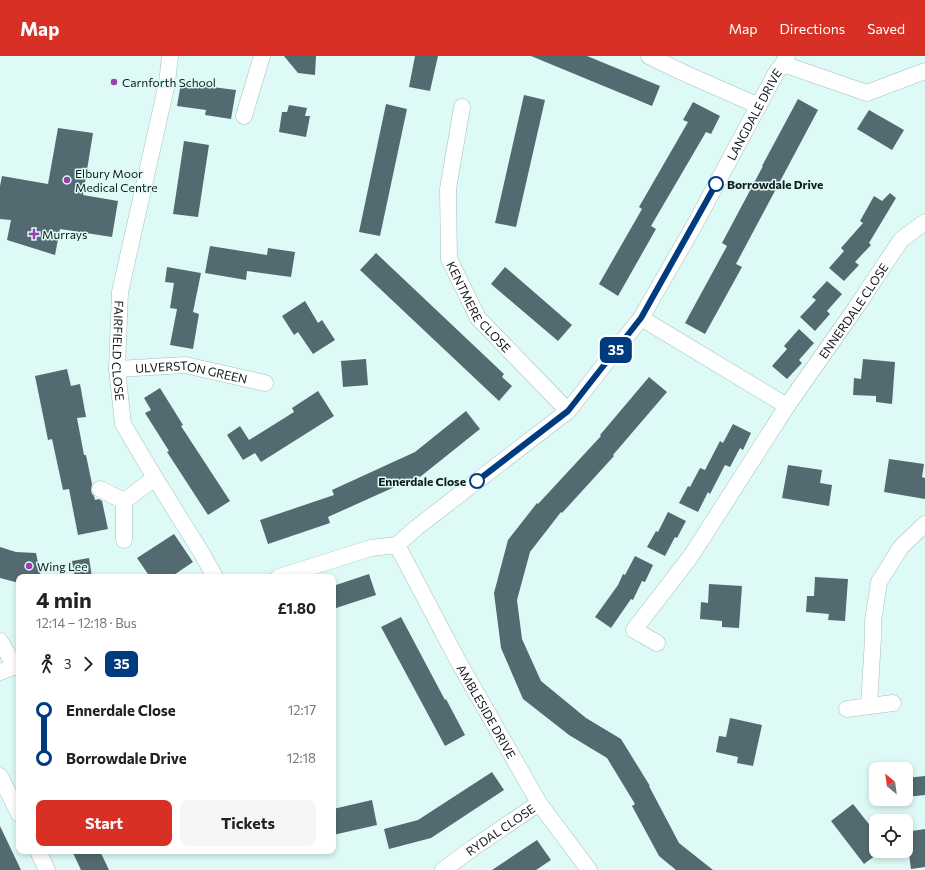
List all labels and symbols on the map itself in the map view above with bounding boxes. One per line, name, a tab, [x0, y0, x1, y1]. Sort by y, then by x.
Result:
street label: LANGDALE DRIVE	[724, 66, 784, 162]
place label: Carnforth School	[122, 75, 216, 89]
marker: Carnforth School	[109, 77, 119, 87]
place label: Elbury Moor Medical Centre	[75, 166, 158, 194]
marker: Elbury Moor Medical Centre	[62, 175, 72, 185]
marker: Borrowdale Drive	[708, 176, 724, 192]
place label: Borrowdale Drive	[727, 177, 823, 191]
place label: Murrays	[42, 227, 87, 241]
marker: Murrays	[29, 229, 39, 239]
street label: KENTMERE CLOSE	[444, 259, 514, 355]
street label: ENNERDALE CLOSE	[816, 260, 891, 361]
street label: FAIRFIELD CLOSE	[110, 300, 127, 401]
line badge: 35	[598, 337, 634, 363]
street label: ULVERSTON GREEN	[135, 358, 249, 386]
marker: Ennerdale Close	[469, 473, 485, 489]
place label: Ennerdale Close	[378, 474, 466, 488]
place label: Wing Lee	[37, 559, 88, 573]
marker: Wing Lee	[24, 561, 34, 571]
street label: AMBLESIDE DRIVE	[455, 662, 519, 761]
north arrow	[869, 762, 913, 806]
street label: RYDAL CLOSE	[463, 801, 537, 858]

